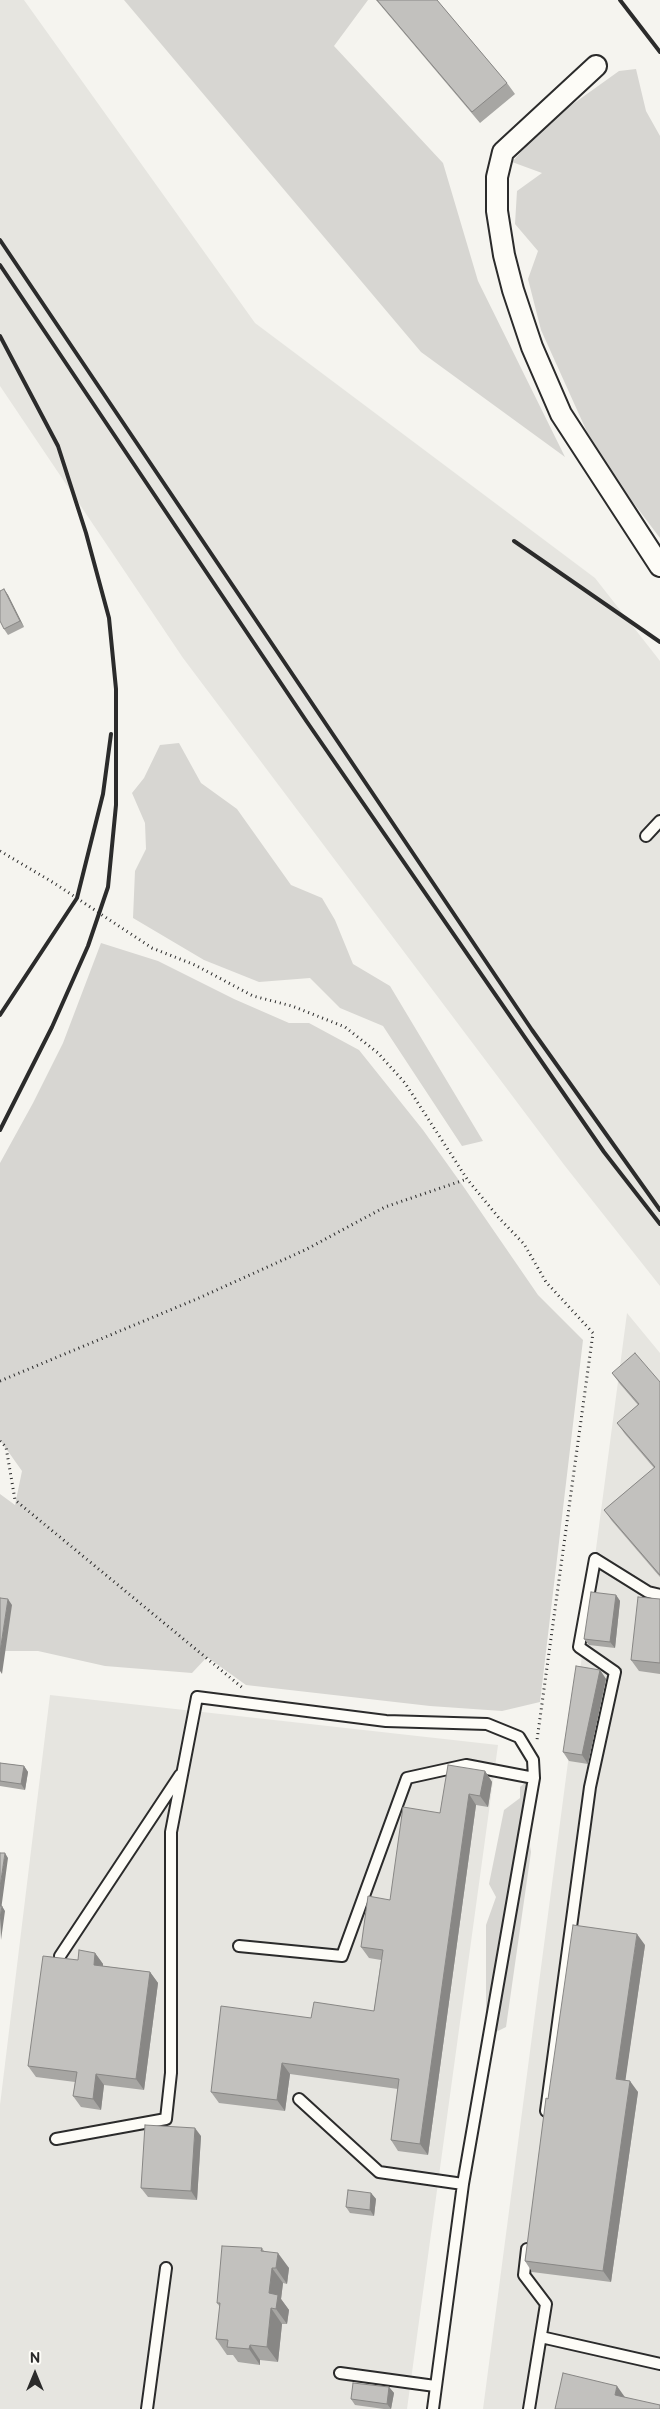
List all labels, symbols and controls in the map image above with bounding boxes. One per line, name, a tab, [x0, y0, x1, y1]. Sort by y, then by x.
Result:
north arrow	[10, 2349, 60, 2399]
text: N	[30, 2350, 40, 2367]

